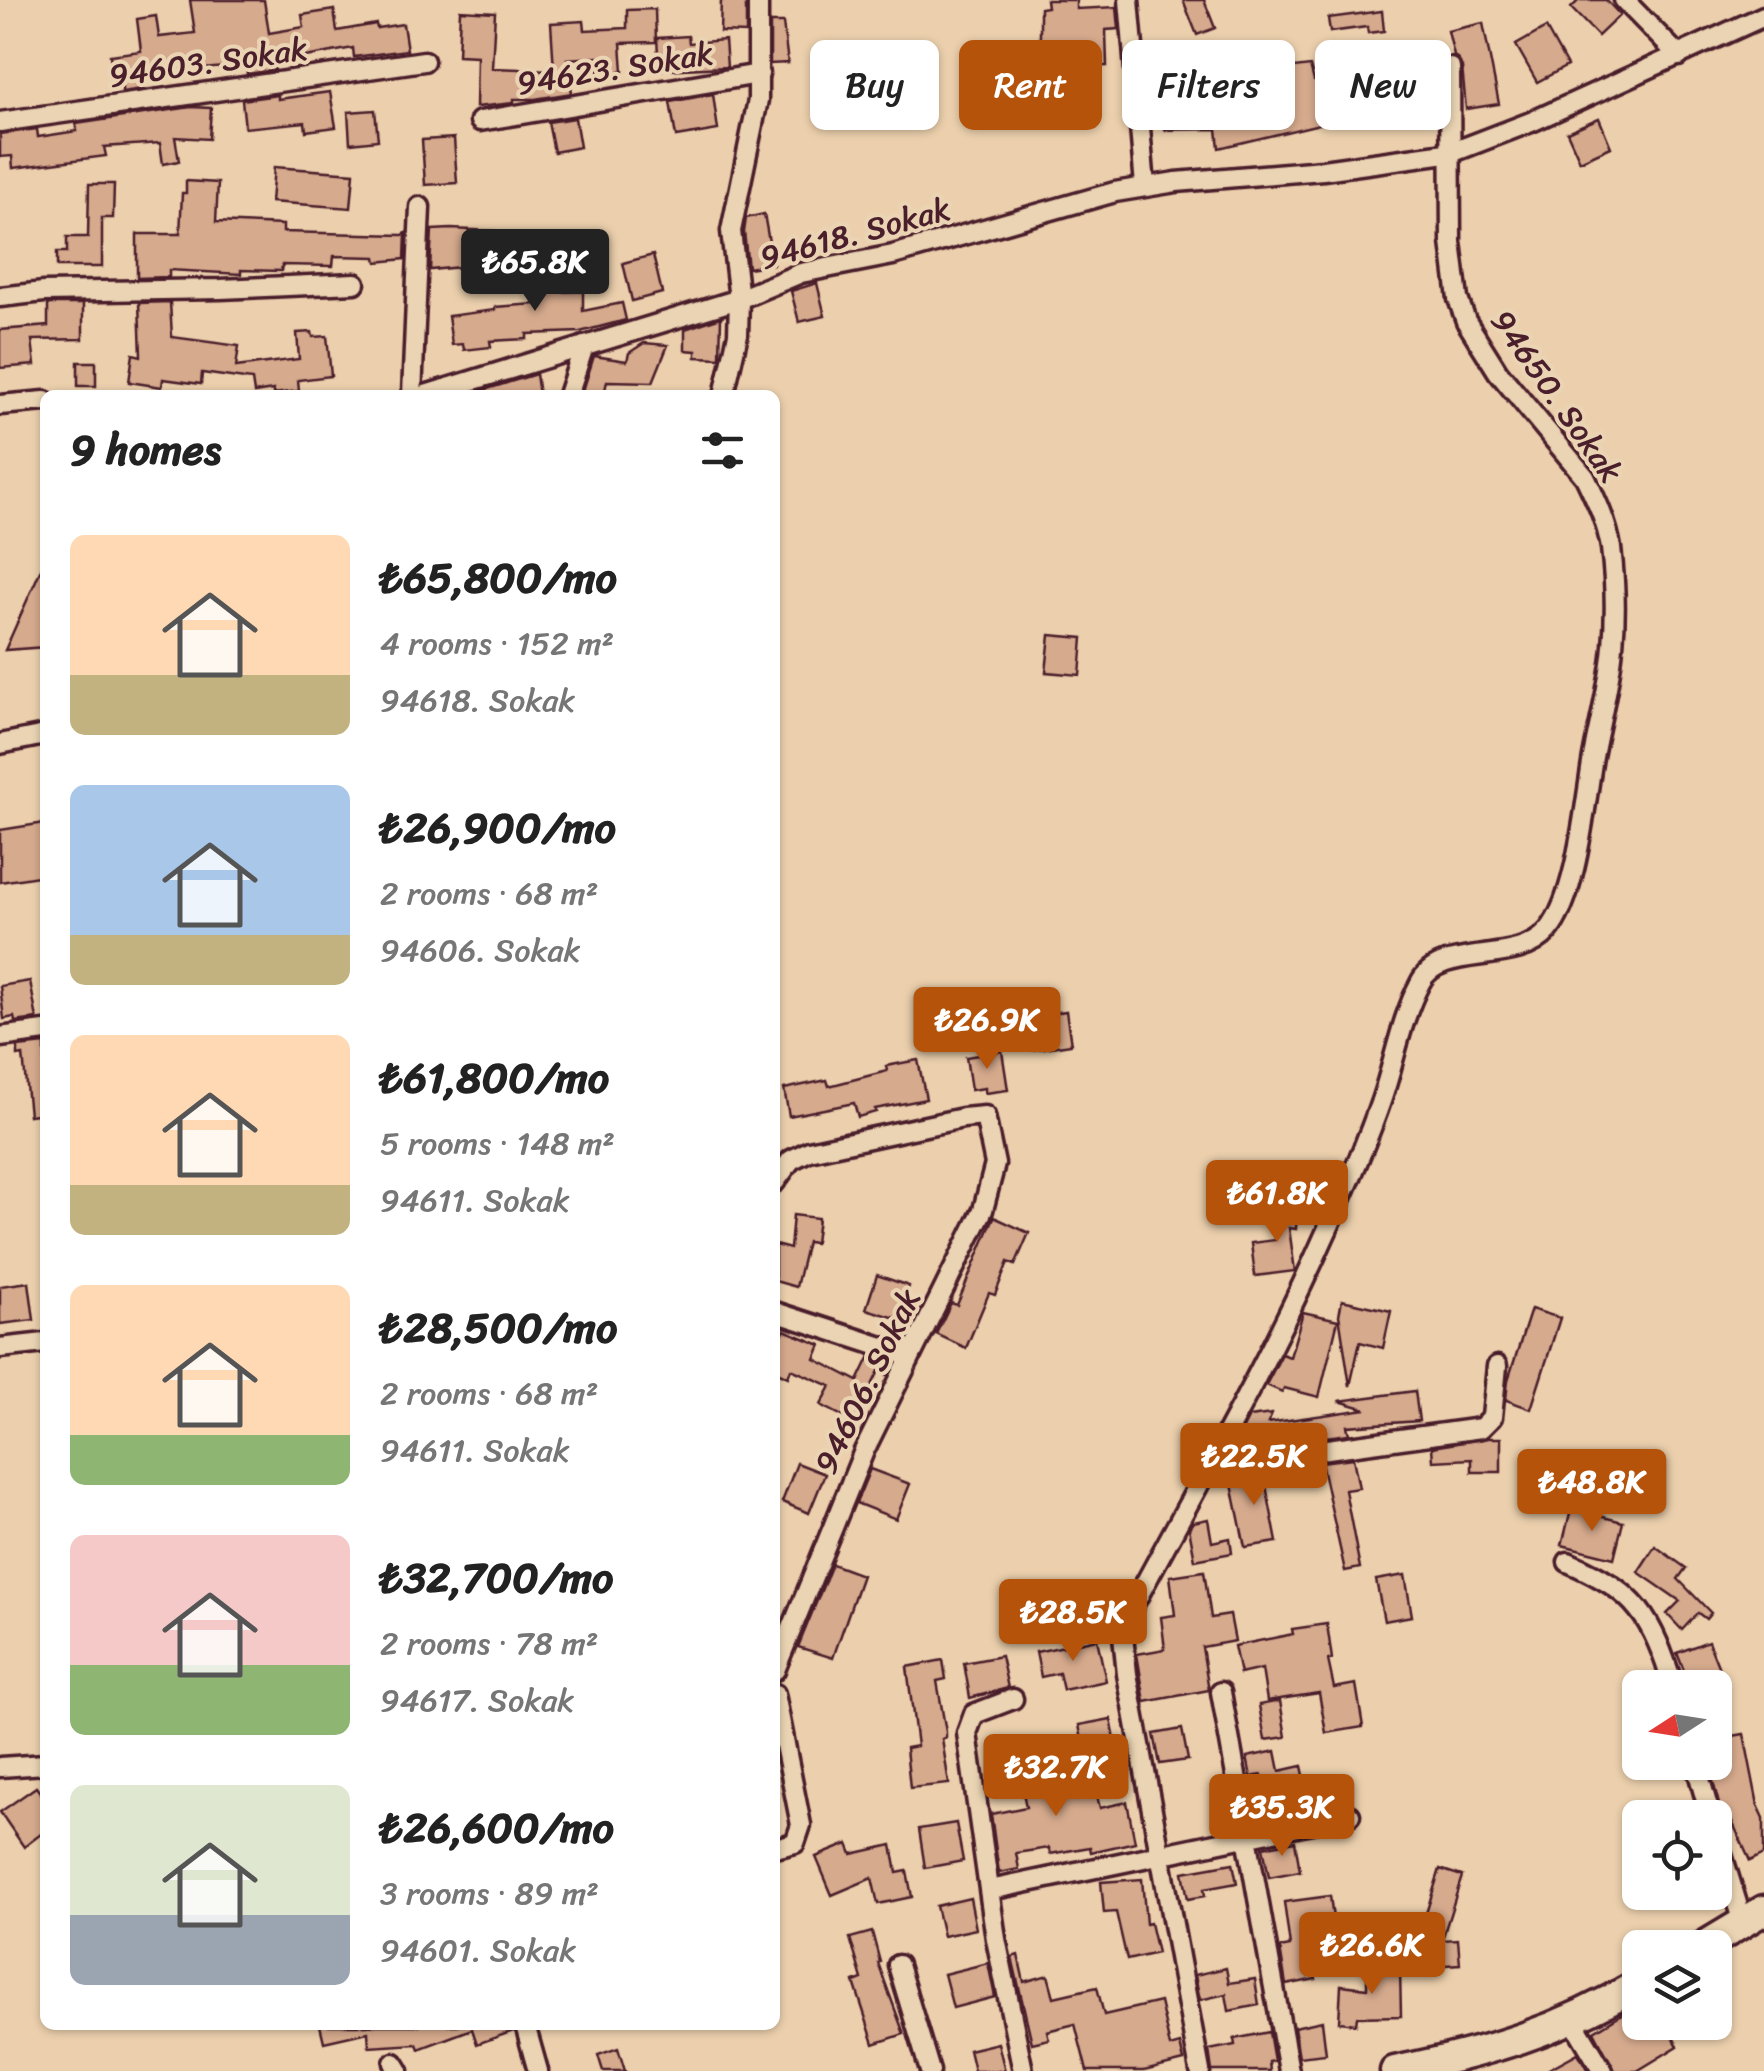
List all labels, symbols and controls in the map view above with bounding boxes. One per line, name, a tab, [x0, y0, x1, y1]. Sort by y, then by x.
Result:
street label: 94603. Sokak	[105, 20, 311, 105]
street label: 94623. Sokak	[513, 25, 717, 112]
chip: Buy	[810, 40, 939, 130]
chip: Rent	[959, 40, 1102, 130]
chip: Filters	[1122, 40, 1295, 130]
chip: New	[1315, 40, 1451, 130]
street label: 94618. Sokak	[753, 181, 957, 286]
pin: ₺65.8K	[454, 229, 616, 314]
text: ₺65.8K	[483, 233, 587, 290]
street label: 94650. Sokak	[1475, 297, 1638, 495]
text: 9 homes	[70, 413, 221, 487]
icon: filters	[695, 423, 750, 478]
text: ₺65,800/mo	[380, 541, 617, 615]
icon: home	[150, 575, 270, 695]
text: 4 rooms · 152 m²	[380, 615, 614, 672]
text: 94618. Sokak	[380, 672, 575, 729]
text: ₺26,900/mo	[380, 791, 616, 865]
icon: home	[150, 825, 270, 945]
text: 2 rooms · 68 m²	[380, 865, 598, 922]
text: 94606. Sokak	[380, 922, 581, 979]
pin: ₺26.9K	[906, 987, 1068, 1072]
text: ₺26.9K	[935, 991, 1039, 1048]
text: ₺61,800/mo	[380, 1041, 609, 1115]
icon: home	[150, 1075, 270, 1195]
text: 5 rooms · 148 m²	[380, 1115, 615, 1172]
pin: ₺61.8K	[1196, 1160, 1358, 1245]
text: ₺61.8K	[1228, 1164, 1326, 1221]
text: 94611. Sokak	[380, 1172, 570, 1229]
street label: 94606. Sokak	[798, 1279, 937, 1484]
text: ₺28,500/mo	[380, 1291, 617, 1365]
icon: home	[150, 1325, 270, 1445]
text: 2 rooms · 68 m²	[380, 1365, 598, 1422]
text: 94611. Sokak	[380, 1422, 570, 1479]
pin: ₺22.5K	[1173, 1423, 1335, 1508]
text: ₺22.5K	[1202, 1427, 1306, 1484]
pin: ₺48.8K	[1511, 1449, 1673, 1534]
text: ₺48.8K	[1539, 1453, 1645, 1510]
text: ₺32,700/mo	[380, 1541, 613, 1615]
icon: home	[150, 1575, 270, 1695]
pin: ₺28.5K	[992, 1579, 1154, 1664]
text: ₺28.5K	[1021, 1583, 1125, 1640]
text: 2 rooms · 78 m²	[380, 1615, 598, 1672]
north arrow	[1622, 1670, 1732, 1780]
map controls	[1622, 1670, 1732, 2040]
text: 94617. Sokak	[380, 1672, 574, 1729]
pin: ₺32.7K	[975, 1734, 1137, 1819]
text: ₺32.7K	[1005, 1738, 1107, 1795]
pin: ₺35.3K	[1201, 1774, 1363, 1859]
text: ₺35.3K	[1231, 1778, 1333, 1835]
text: ₺26,600/mo	[380, 1791, 614, 1865]
button: locate	[1622, 1800, 1732, 1910]
icon: home	[150, 1825, 270, 1945]
text: 3 rooms · 89 m²	[380, 1865, 599, 1922]
pin: ₺26.6K	[1291, 1912, 1453, 1997]
text: ₺26.6K	[1321, 1916, 1423, 1973]
text: 94601. Sokak	[380, 1922, 576, 1979]
button: layers	[1622, 1930, 1732, 2040]

